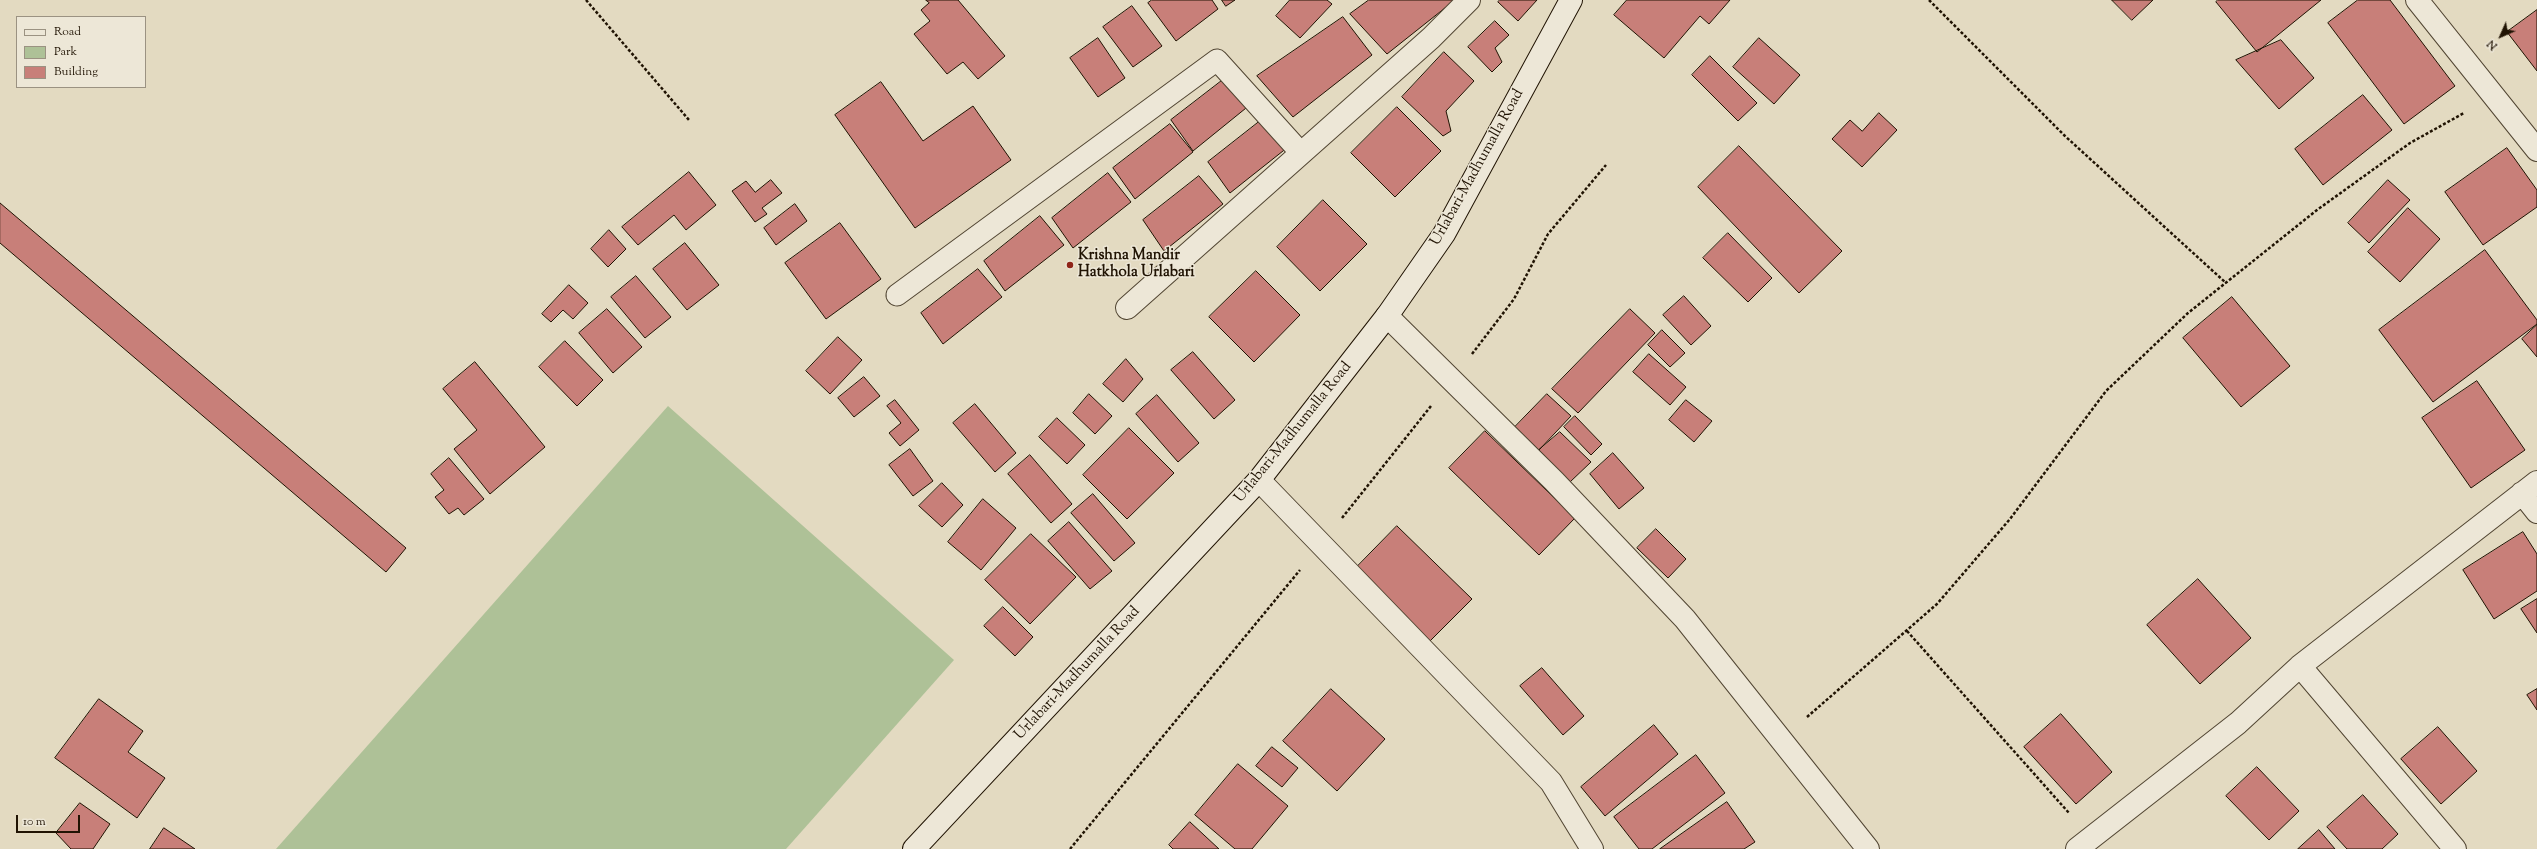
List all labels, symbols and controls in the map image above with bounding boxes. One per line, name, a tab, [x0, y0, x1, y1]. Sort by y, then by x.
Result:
legend	[16, 16, 146, 88]
north arrow	[2481, 16, 2521, 56]
text: Road	[54, 23, 81, 41]
text: N	[2484, 36, 2501, 53]
text: Park	[54, 43, 77, 61]
text: Building	[54, 63, 98, 81]
street label: Urlabari-Madhumalla Road	[1427, 87, 1529, 249]
place label: Krishna Mandir Hatkhola Urlabari	[1078, 247, 1195, 282]
marker: Krishna Mandir Hatkhola Urlabari	[1065, 260, 1075, 270]
street label: Urlabari-Madhumalla Road	[1232, 359, 1356, 507]
street label: Urlabari-Madhumalla Road	[1011, 603, 1145, 745]
scale bar	[18, 807, 82, 833]
text: 10 m	[23, 813, 46, 831]

